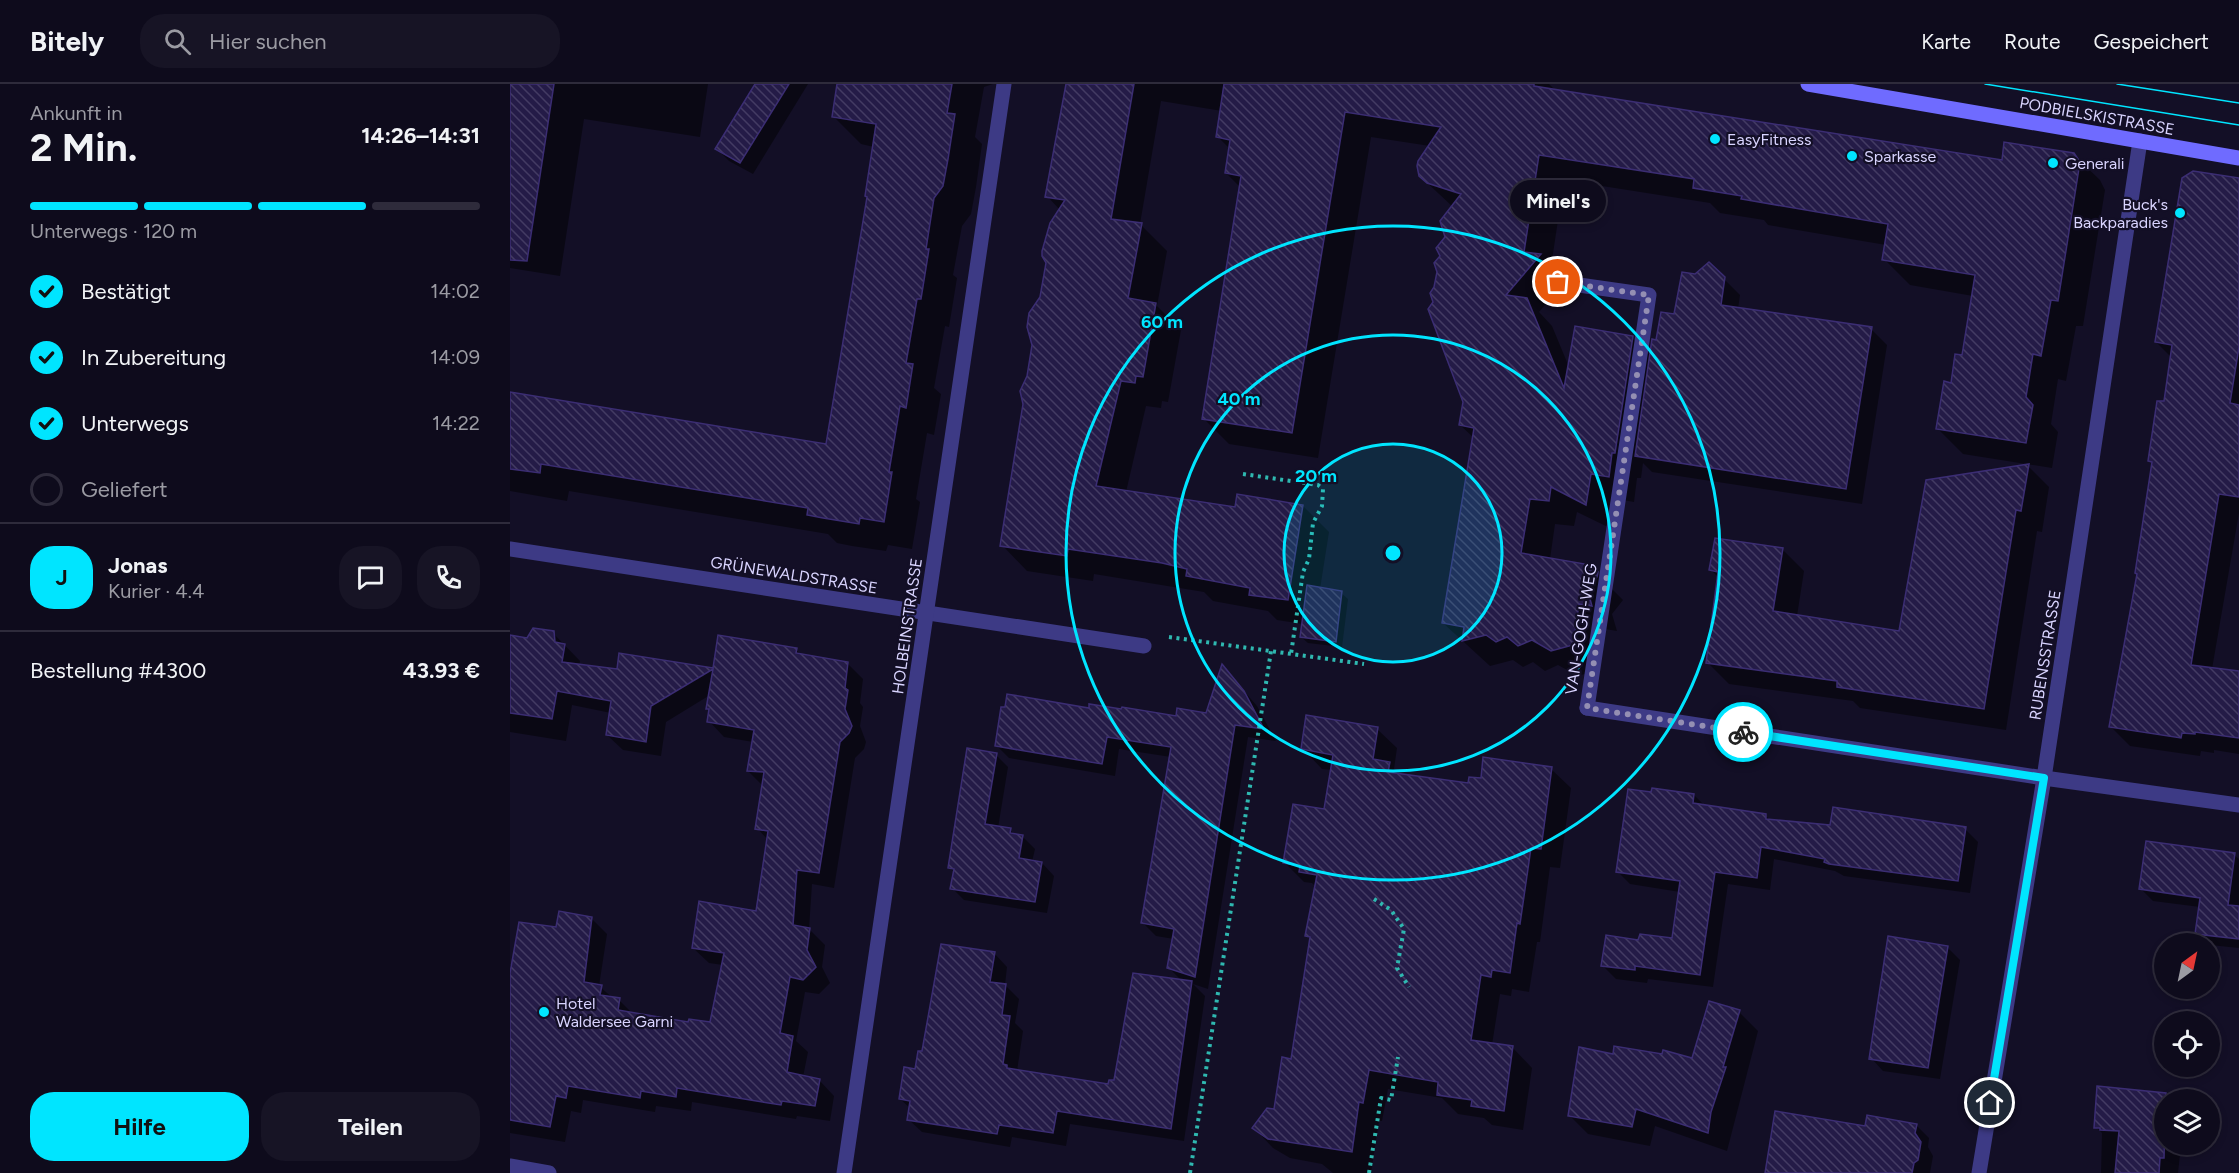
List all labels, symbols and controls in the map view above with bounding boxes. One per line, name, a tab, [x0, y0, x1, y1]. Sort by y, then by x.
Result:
search box	[140, 14, 560, 68]
text: Bitely	[30, 24, 104, 58]
icon: search	[161, 25, 194, 58]
text: Hier suchen	[209, 28, 327, 55]
text: Karte	[1921, 29, 1971, 54]
text: Route	[2004, 29, 2060, 54]
text: Gespeichert	[2093, 29, 2209, 54]
street label: PODBIELSKISTRASSE	[2018, 93, 2176, 139]
text: Ankunft in	[30, 101, 122, 125]
text: 14:26–14:31	[361, 122, 480, 149]
text: 2 Min.	[30, 124, 137, 171]
place label: EasyFitness	[1727, 130, 1812, 149]
marker: EasyFitness	[1708, 132, 1722, 146]
place label: Sparkasse	[1864, 147, 1937, 166]
marker: Sparkasse	[1845, 149, 1859, 163]
place label: Generali	[2065, 154, 2124, 173]
marker: Generali	[2046, 156, 2060, 170]
callout: Minel's	[1510, 180, 1606, 222]
text: Minel's	[1526, 189, 1590, 213]
place label: Buck's Backparadies	[2073, 195, 2168, 232]
marker: Buck's Backparadies	[2173, 206, 2187, 220]
text: Unterwegs · 120 m	[30, 219, 197, 243]
pin	[1532, 256, 1583, 307]
icon: bag	[1541, 265, 1574, 298]
icon: check	[30, 275, 63, 308]
text: Bestätigt	[81, 278, 171, 305]
text: 14:02	[430, 279, 480, 303]
text: 60 m	[1141, 311, 1183, 333]
icon: check	[30, 341, 63, 374]
text: In Zubereitung	[81, 344, 226, 371]
text: 14:09	[430, 345, 480, 369]
text: 40 m	[1217, 388, 1261, 410]
icon: check	[30, 407, 63, 440]
text: Unterwegs	[81, 410, 189, 437]
text: 14:22	[432, 411, 480, 435]
text: 20 m	[1295, 465, 1337, 487]
text: Geliefert	[81, 476, 168, 503]
centre of rings	[1383, 543, 1403, 563]
button: chat	[339, 546, 402, 609]
button: phone	[417, 546, 480, 609]
text: Jonas	[108, 552, 167, 579]
street label: GRÜNEWALDSTRASSE	[709, 552, 879, 598]
street label: HOLBEINSTRASSE	[888, 557, 926, 695]
street label: VAN-GOGH-WEG	[1561, 562, 1601, 696]
text: J	[55, 564, 68, 591]
text: Kurier · 4.4	[108, 579, 204, 603]
street label: RUBENSSTRASSE	[2025, 589, 2065, 721]
text: Bestellung #4300	[30, 657, 206, 684]
text: 43.93 €	[403, 657, 480, 684]
courier	[1713, 702, 1773, 762]
icon: bike	[1727, 716, 1760, 749]
north arrow	[2154, 933, 2220, 999]
map controls	[2154, 933, 2220, 1155]
place label: Hotel Waldersee Garni	[556, 994, 673, 1031]
marker: Hotel Waldersee Garni	[537, 1005, 551, 1019]
button: locate	[2154, 1011, 2220, 1077]
pin	[1964, 1077, 2015, 1128]
icon: home	[1973, 1086, 2006, 1119]
button: layers	[2154, 1089, 2220, 1155]
button: Hilfe	[30, 1092, 249, 1161]
button: Teilen	[261, 1092, 480, 1161]

